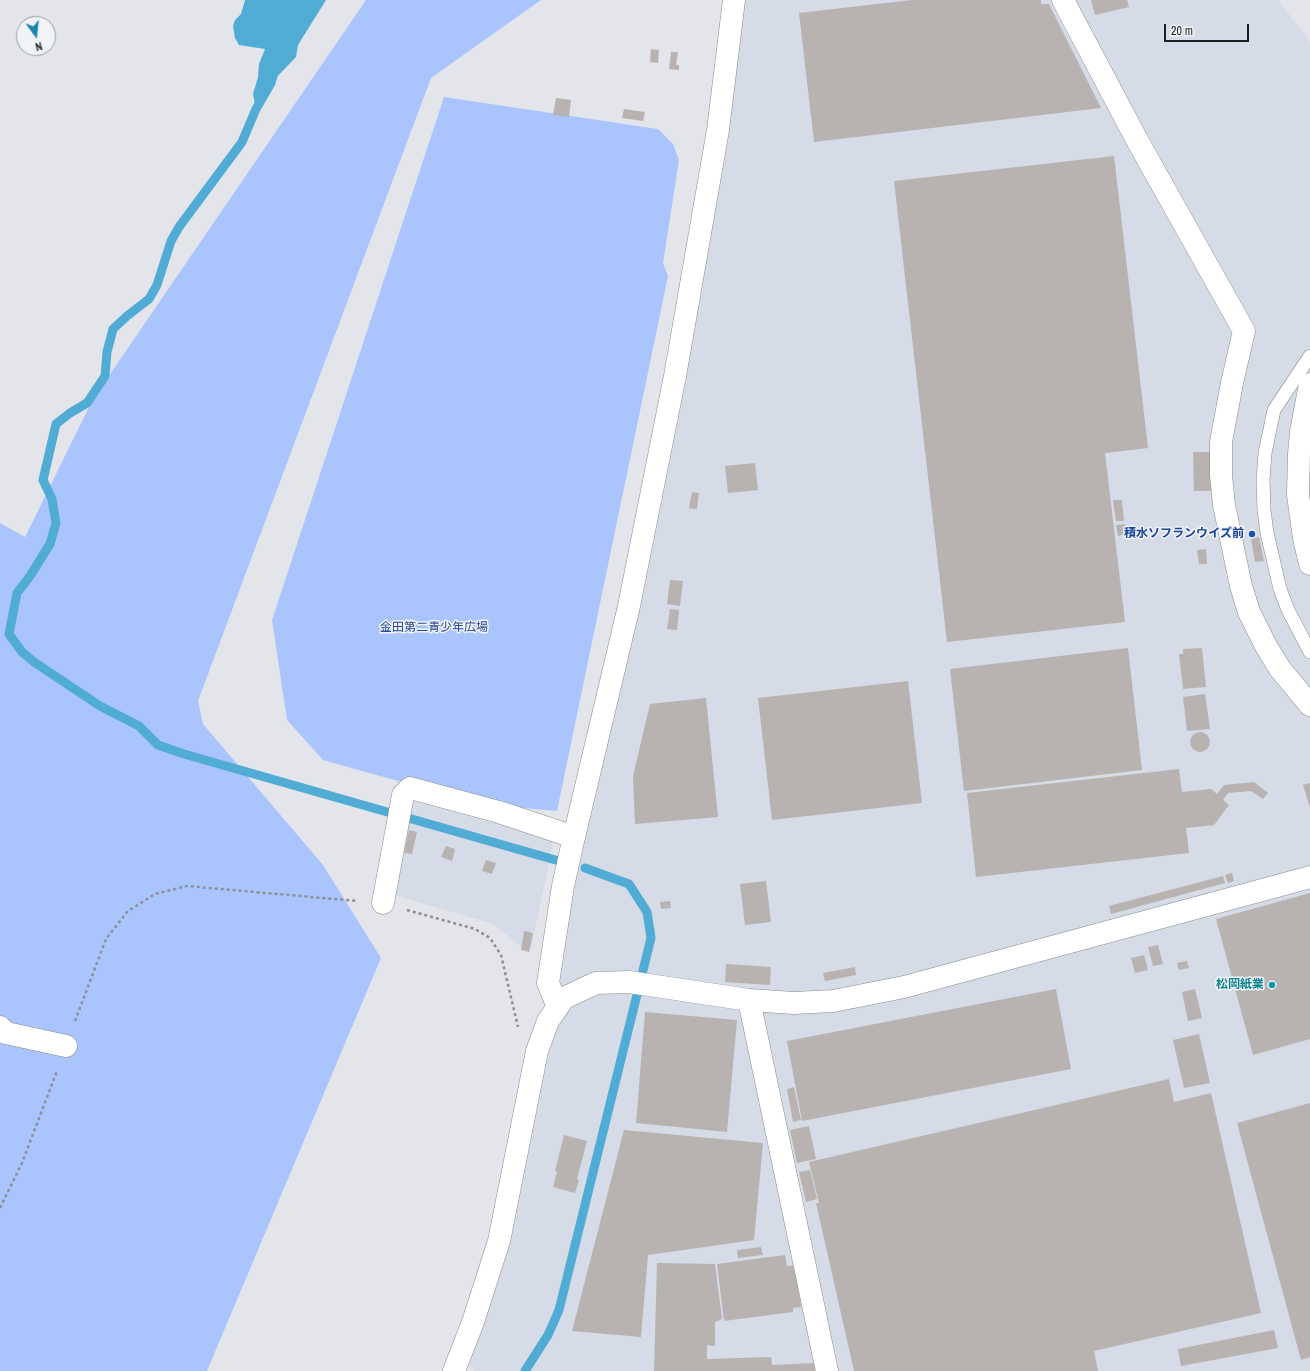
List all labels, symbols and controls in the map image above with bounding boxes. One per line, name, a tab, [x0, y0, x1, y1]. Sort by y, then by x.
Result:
north arrow	[16, 16, 56, 56]
scale bar	[1166, 16, 1251, 42]
text: 20 m	[1171, 23, 1193, 39]
text: N	[34, 39, 44, 54]
place label: 積水ソフランウイズ前	[1124, 527, 1244, 541]
marker: 積水ソフランウイズ前	[1247, 529, 1257, 539]
park label: 金田第二青少年広場	[380, 621, 488, 635]
place label: 松岡紙業	[1216, 978, 1264, 992]
marker: 松岡紙業	[1267, 980, 1277, 990]

